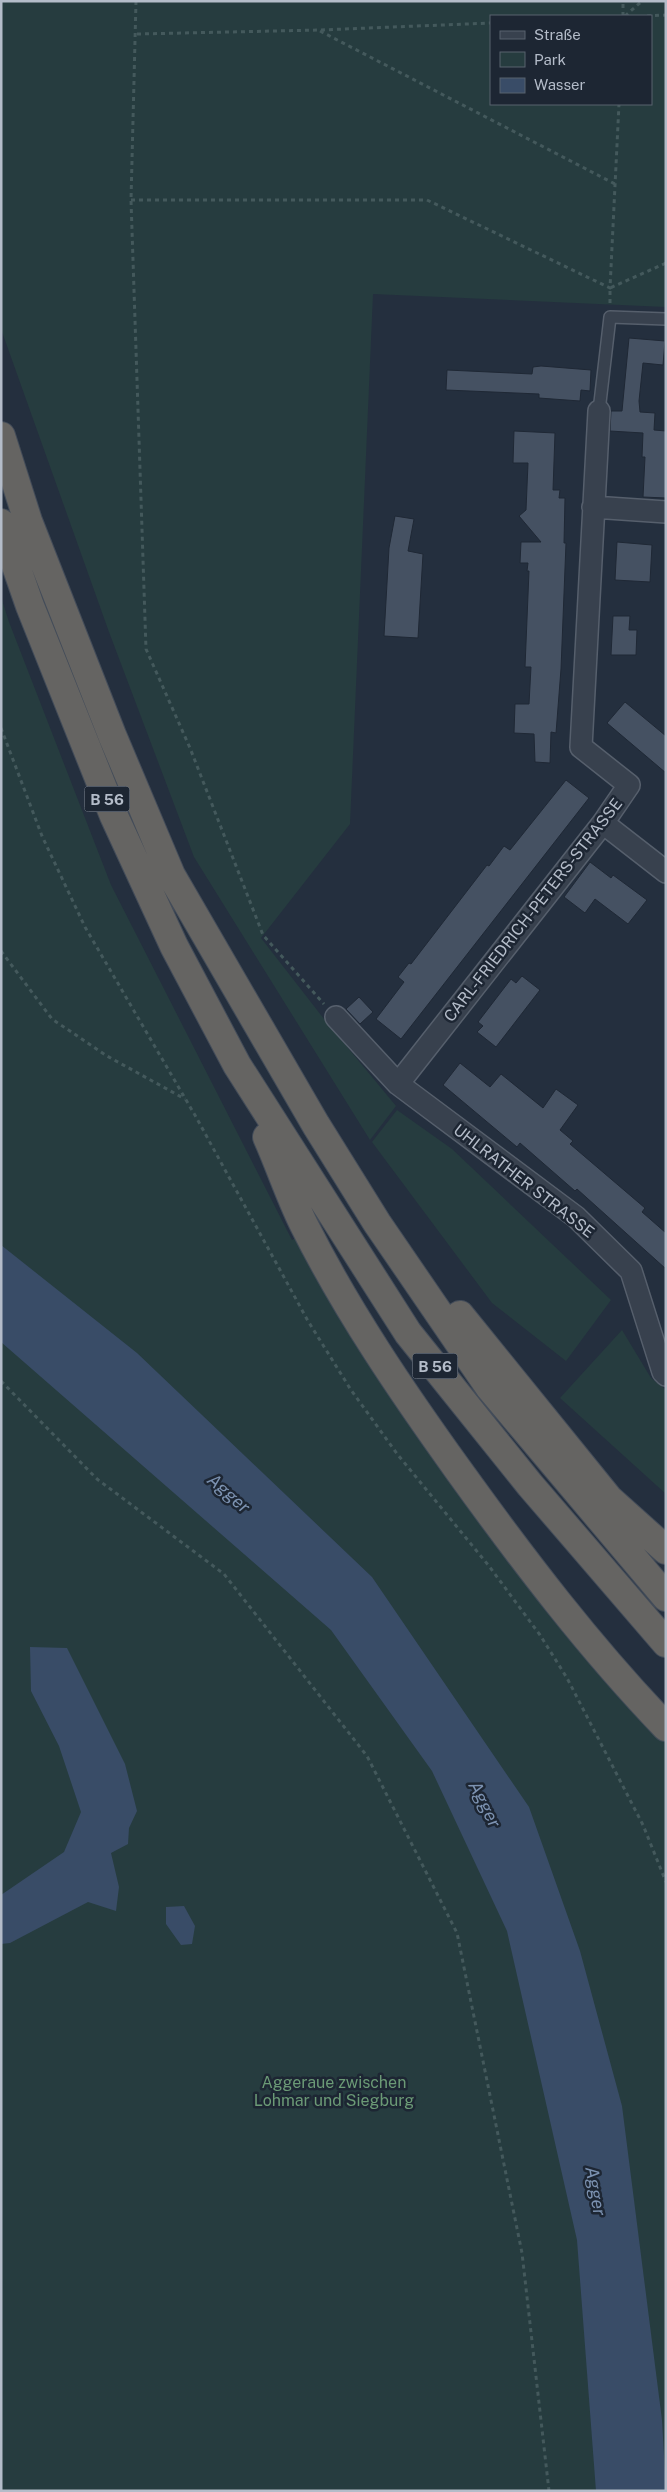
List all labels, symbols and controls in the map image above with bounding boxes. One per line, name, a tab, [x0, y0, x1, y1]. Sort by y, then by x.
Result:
legend	[490, 15, 652, 105]
text: Straße	[534, 26, 581, 43]
text: Park	[534, 51, 566, 68]
text: Wasser	[534, 76, 586, 93]
road number: B 56	[84, 786, 130, 812]
street label: CARL-FRIEDRICH-PETERS-STRASSE	[440, 795, 626, 1025]
street label: UHLRATHER STRASSE	[450, 1120, 598, 1242]
road number: B 56	[412, 1354, 458, 1378]
water label: Agger	[203, 1469, 255, 1517]
water label: Agger	[464, 1777, 506, 1831]
park label: Aggeraue zwischen Lohmar und Siegburg	[254, 2073, 414, 2110]
water label: Agger	[581, 2165, 611, 2217]

